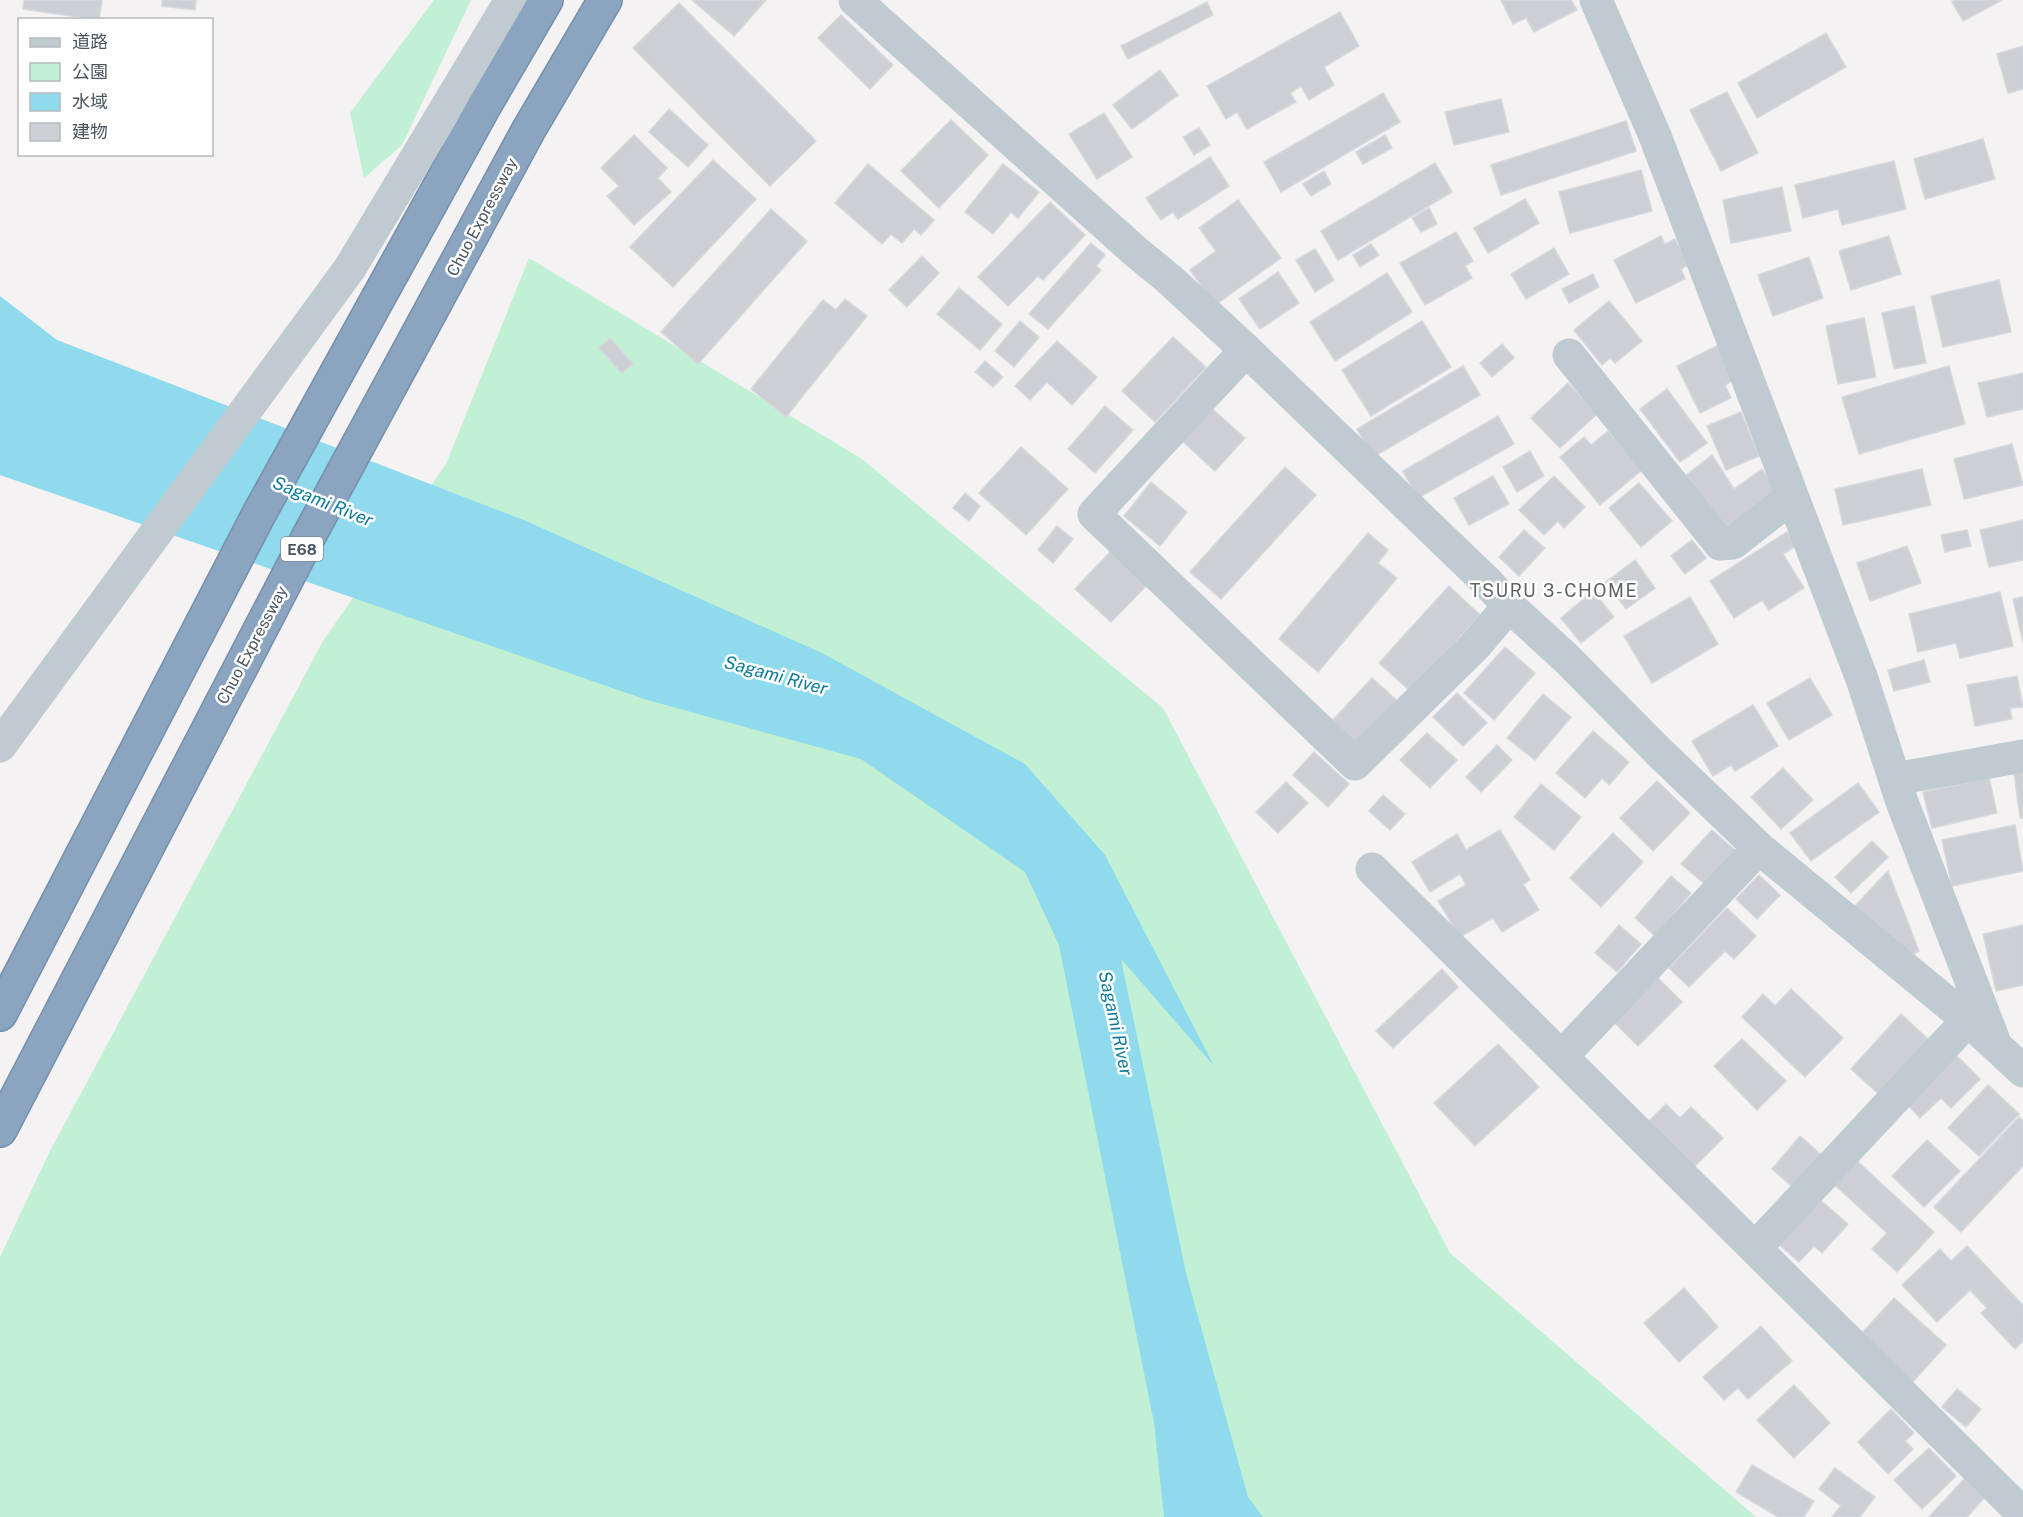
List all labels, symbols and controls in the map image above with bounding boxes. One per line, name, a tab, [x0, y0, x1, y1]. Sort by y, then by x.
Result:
legend	[18, 18, 213, 156]
text: 道路	[72, 31, 108, 52]
text: 公園	[72, 61, 108, 82]
text: 水域	[72, 91, 108, 112]
text: 建物	[72, 121, 108, 142]
street label: Chuo Expressway	[443, 154, 521, 279]
water label: Sagami River	[270, 471, 376, 531]
road number: E68	[281, 537, 323, 561]
district label: TSURU 3-CHOME	[1470, 580, 1638, 601]
street label: Chuo Expressway	[213, 582, 291, 707]
water label: Sagami River	[722, 651, 830, 699]
water label: Sagami River	[1095, 969, 1137, 1077]

